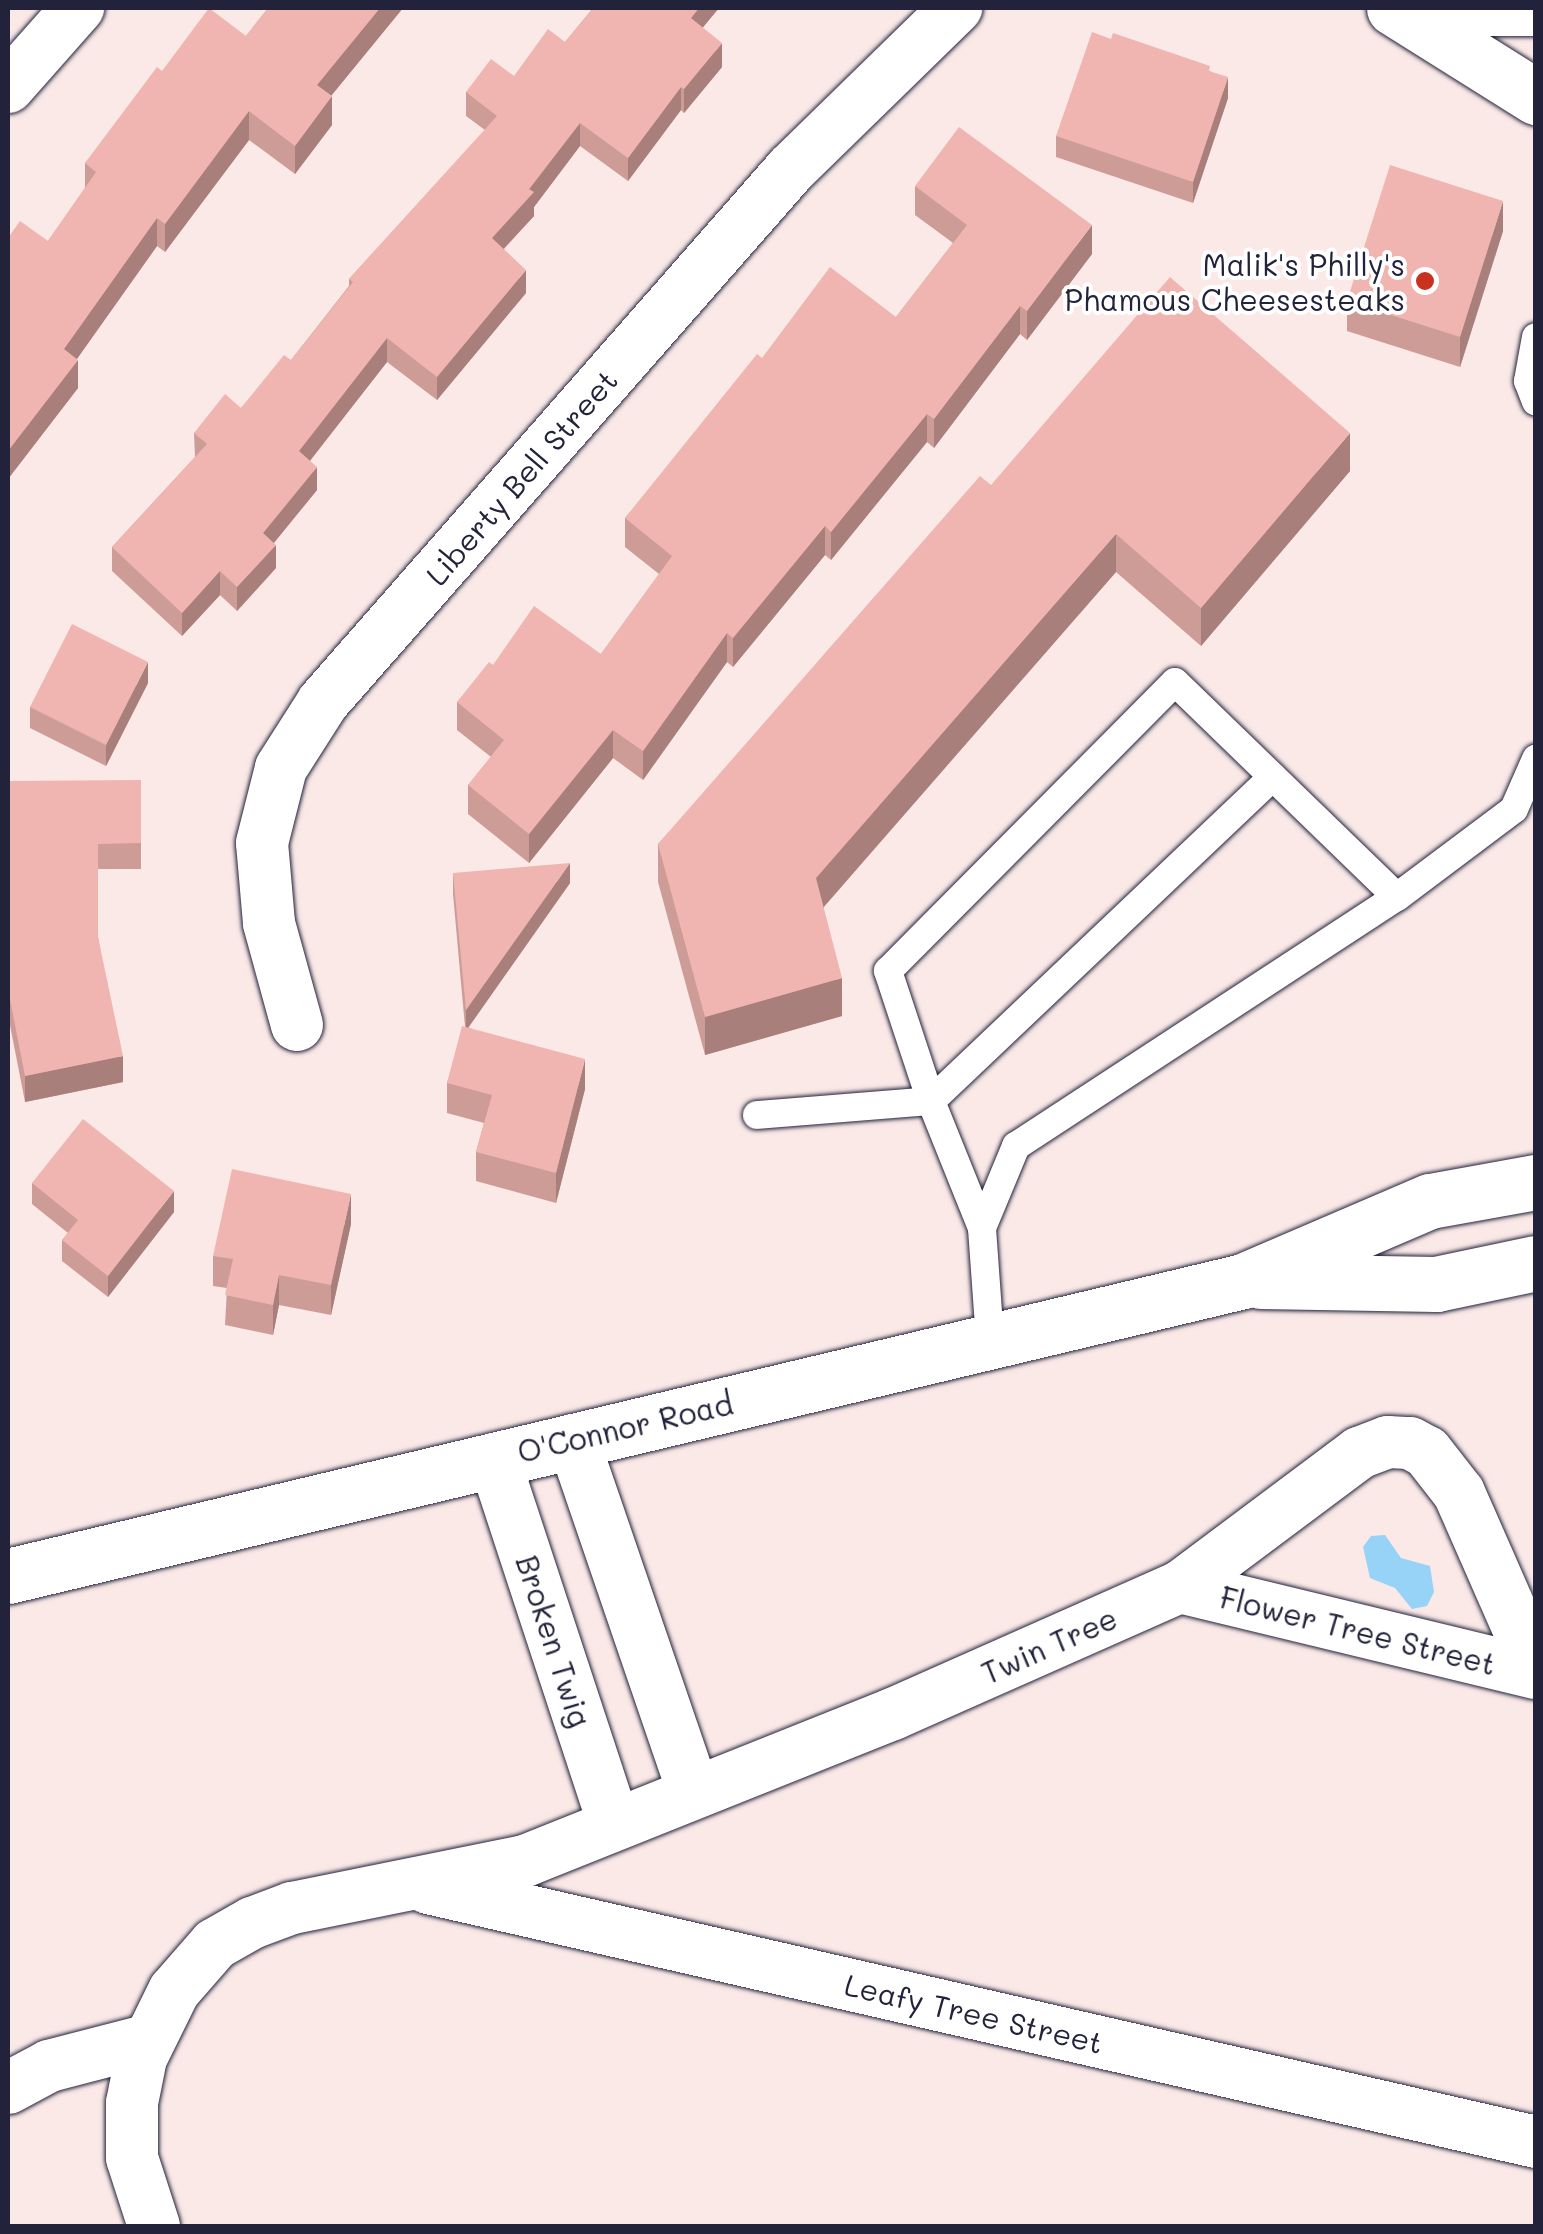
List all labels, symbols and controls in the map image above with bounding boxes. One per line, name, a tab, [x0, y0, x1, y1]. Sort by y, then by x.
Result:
place label: Malik's Philly's Phamous Cheesesteaks	[1065, 246, 1405, 316]
marker: Malik's Philly's Phamous Cheesesteaks	[1414, 270, 1436, 292]
street label: Liberty Bell Street	[418, 362, 624, 592]
street label: O'Connor Road	[514, 1385, 736, 1469]
street label: Broken Twig	[509, 1550, 599, 1732]
street label: Flower Tree Street	[1217, 1578, 1499, 1682]
street label: Twin Tree	[976, 1599, 1122, 1691]
street label: Leafy Tree Street	[841, 1966, 1107, 2060]

